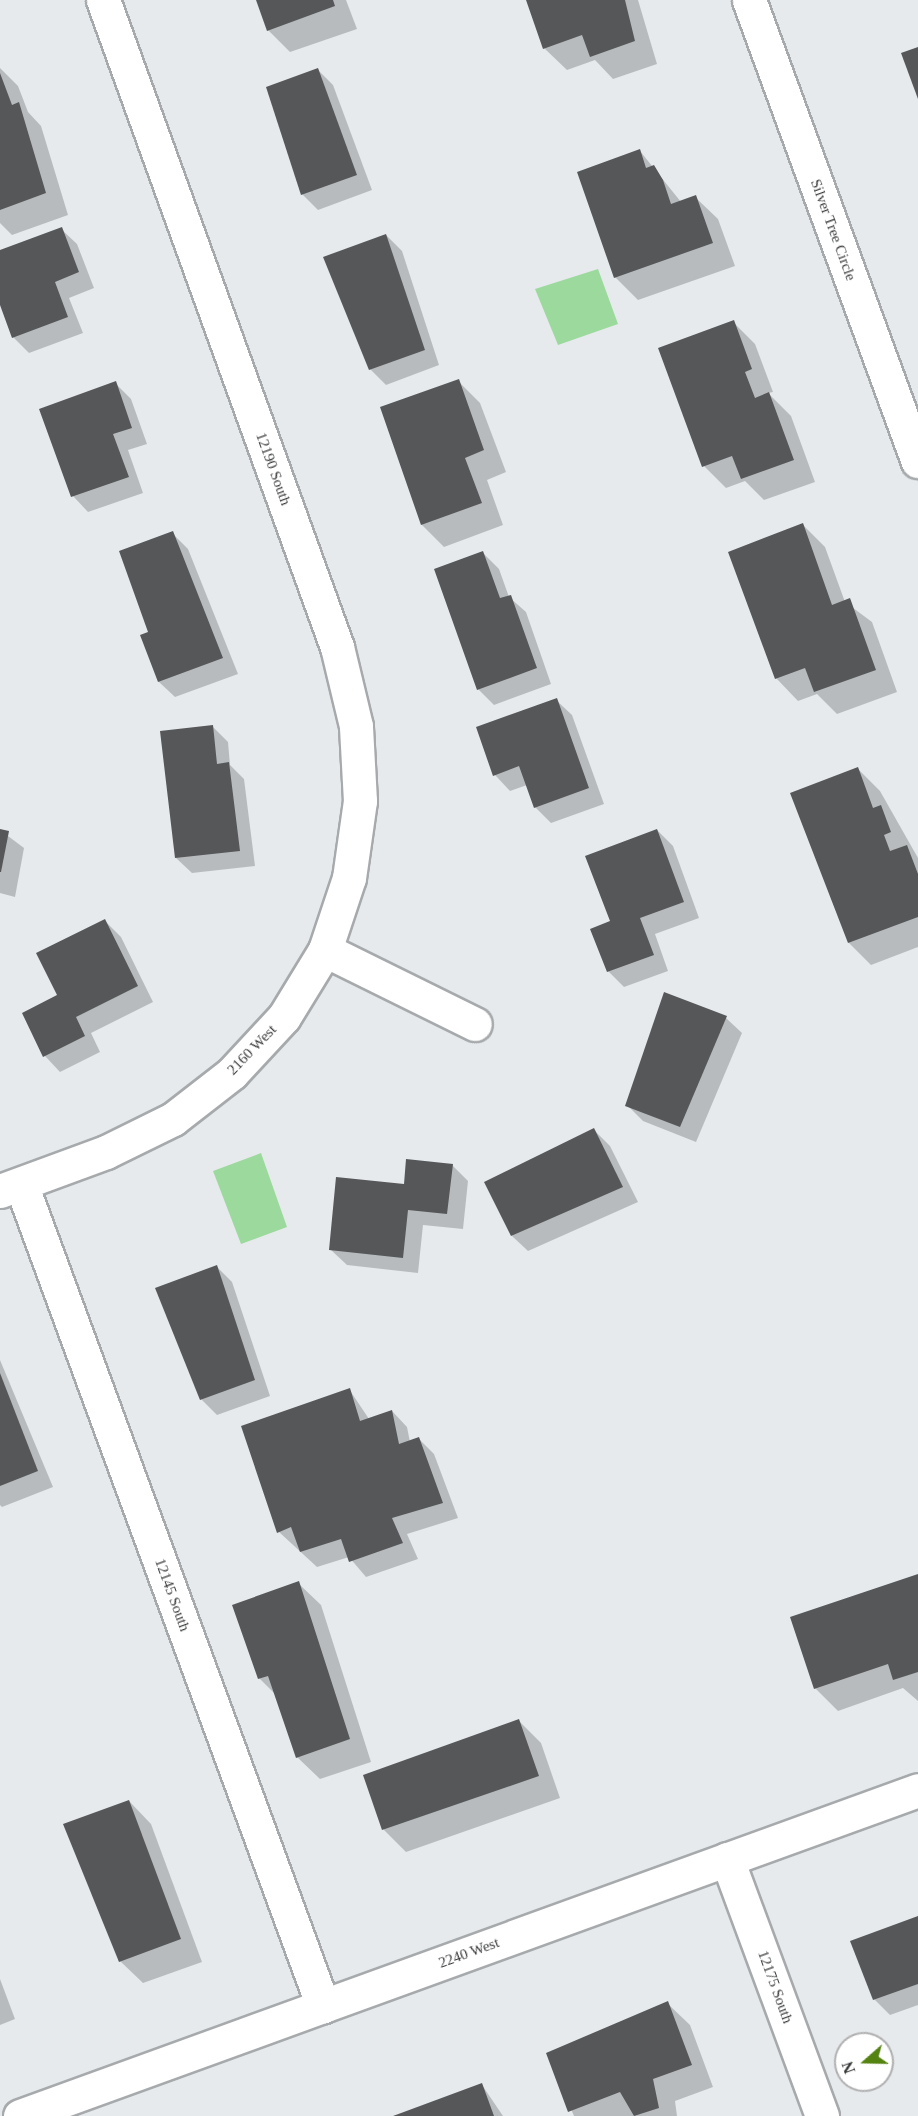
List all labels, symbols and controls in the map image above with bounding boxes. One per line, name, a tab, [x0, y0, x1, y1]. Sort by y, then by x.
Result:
street label: Silver Tree Circle	[806, 177, 860, 283]
street label: 12190 South	[252, 430, 294, 508]
street label: 2160 West	[224, 1021, 280, 1079]
street label: 12145 South	[151, 1556, 193, 1634]
street label: 2240 West	[436, 1934, 502, 1972]
street label: 12175 South	[754, 1948, 796, 2026]
north arrow	[834, 2032, 894, 2092]
text: N	[839, 2059, 858, 2076]

